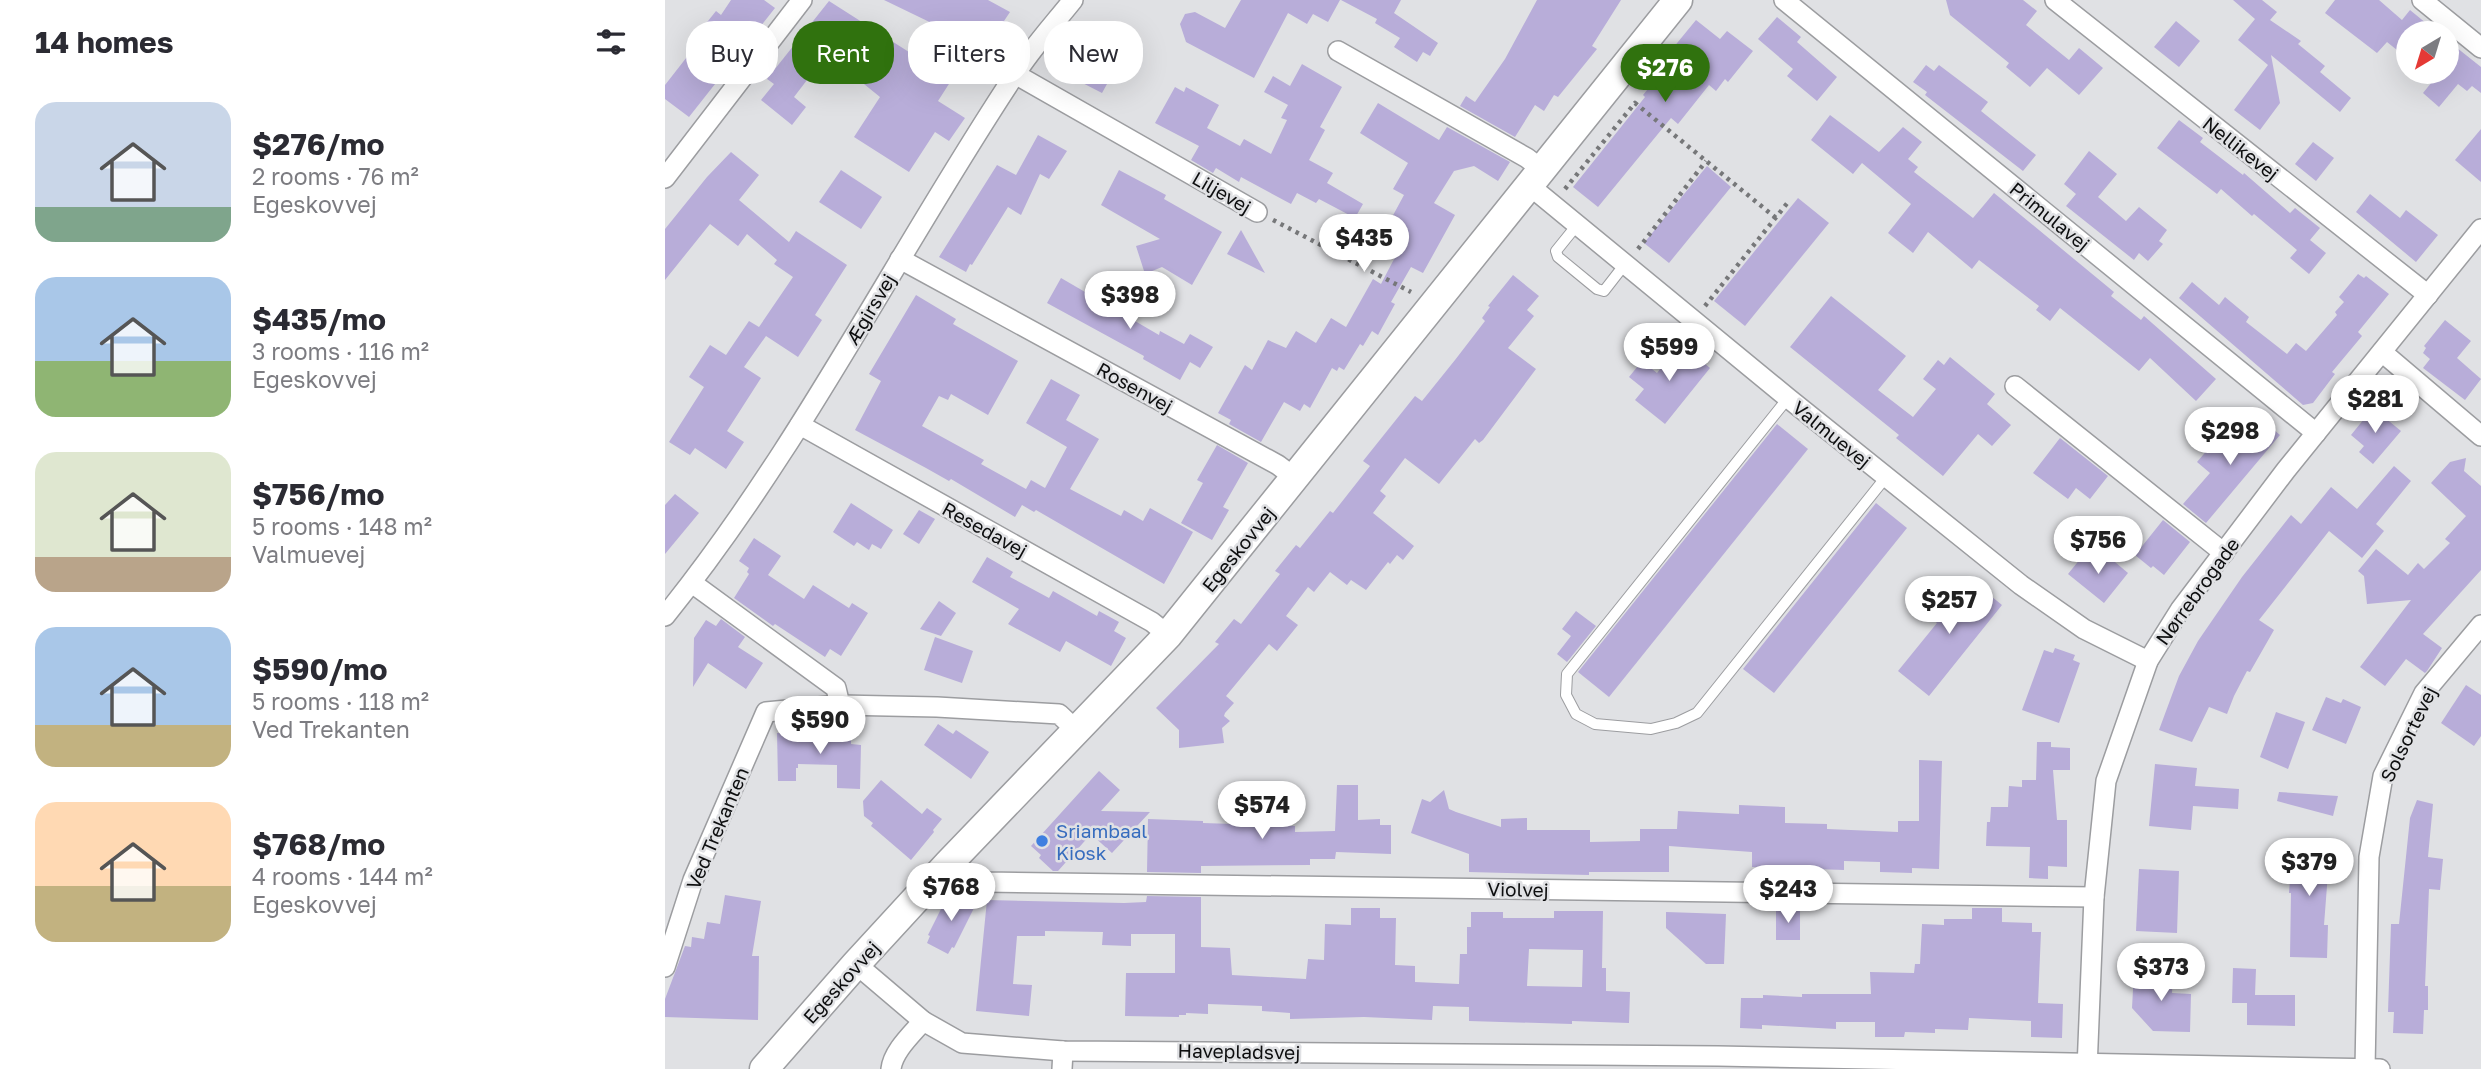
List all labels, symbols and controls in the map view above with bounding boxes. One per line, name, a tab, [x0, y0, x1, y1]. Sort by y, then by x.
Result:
chip: Buy	[686, 21, 778, 84]
chip: Rent	[792, 21, 894, 84]
chip: Filters	[908, 21, 1030, 84]
chip: New	[1044, 21, 1143, 84]
north arrow	[2396, 21, 2459, 84]
map controls	[2396, 21, 2459, 84]
icon: filters	[592, 23, 630, 61]
text: 14 homes	[35, 24, 174, 60]
pin: $276	[1624, 44, 1706, 104]
text: $276	[1637, 53, 1693, 81]
street label: Nellikevej	[2198, 111, 2284, 185]
text: $276/mo	[252, 126, 384, 162]
icon: home	[91, 130, 175, 214]
text: 2 rooms · 76 m²	[252, 162, 419, 190]
street label: Liljevej	[1188, 166, 1256, 218]
street label: Primulavej	[2005, 177, 2095, 255]
text: Egeskovvej	[252, 190, 377, 218]
pin: $435	[1323, 215, 1405, 274]
text: $435	[1335, 223, 1393, 251]
street label: Ægirsvej	[840, 269, 900, 349]
pin: $398	[1089, 272, 1171, 331]
text: $398	[1101, 280, 1159, 308]
text: $435/mo	[252, 301, 386, 337]
icon: home	[91, 305, 175, 389]
pin: $599	[1628, 324, 1710, 383]
text: $599	[1640, 332, 1698, 360]
text: 3 rooms · 116 m²	[252, 337, 429, 365]
street label: Rosenvej	[1093, 357, 1177, 417]
text: Egeskovvej	[252, 365, 377, 393]
pin: $281	[2334, 376, 2416, 435]
text: $281	[2347, 384, 2403, 412]
street label: Valmuevej	[1788, 396, 1876, 472]
pin: $298	[2189, 407, 2271, 467]
text: $298	[2201, 416, 2259, 444]
text: $756/mo	[252, 476, 384, 512]
icon: home	[91, 480, 175, 564]
street label: Resedavej	[939, 496, 1031, 562]
street label: Egeskovvej	[1197, 502, 1279, 596]
text: 5 rooms · 148 m²	[252, 512, 432, 540]
pin: $756	[2057, 516, 2139, 576]
text: $756	[2070, 525, 2126, 553]
street label: Nørrebrogade	[2150, 533, 2244, 649]
text: Valmuevej	[252, 540, 365, 568]
pin: $257	[1908, 576, 1990, 636]
text: $257	[1921, 585, 1977, 613]
text: $590/mo	[252, 651, 388, 687]
icon: home	[91, 655, 175, 739]
street label: Solsortevej	[2375, 682, 2441, 786]
text: 5 rooms · 118 m²	[252, 687, 429, 715]
pin: $590	[779, 696, 861, 756]
text: $590	[791, 705, 850, 733]
text: Ved Trekanten	[252, 715, 410, 743]
street label: Ved Trekanten	[681, 763, 753, 893]
pin: $574	[1221, 782, 1303, 841]
text: $574	[1234, 790, 1290, 818]
place label: Sriambaal Kiosk	[1056, 819, 1147, 864]
text: $768/mo	[252, 826, 385, 862]
icon: home	[91, 830, 175, 914]
marker: Sriambaal Kiosk	[1034, 833, 1050, 849]
pin: $379	[2268, 838, 2350, 898]
text: $379	[2281, 847, 2337, 875]
text: 4 rooms · 144 m²	[252, 862, 433, 890]
pin: $768	[910, 864, 992, 923]
pin: $243	[1747, 866, 1829, 925]
text: $768	[922, 872, 980, 900]
text: $243	[1759, 874, 1817, 902]
street label: Violvej	[1487, 877, 1549, 901]
text: Egeskovvej	[252, 890, 377, 918]
street label: Egeskovvej	[798, 936, 884, 1028]
pin: $373	[2120, 944, 2202, 1003]
text: $373	[2133, 952, 2189, 980]
street label: Havepladsvej	[1177, 1038, 1301, 1064]

